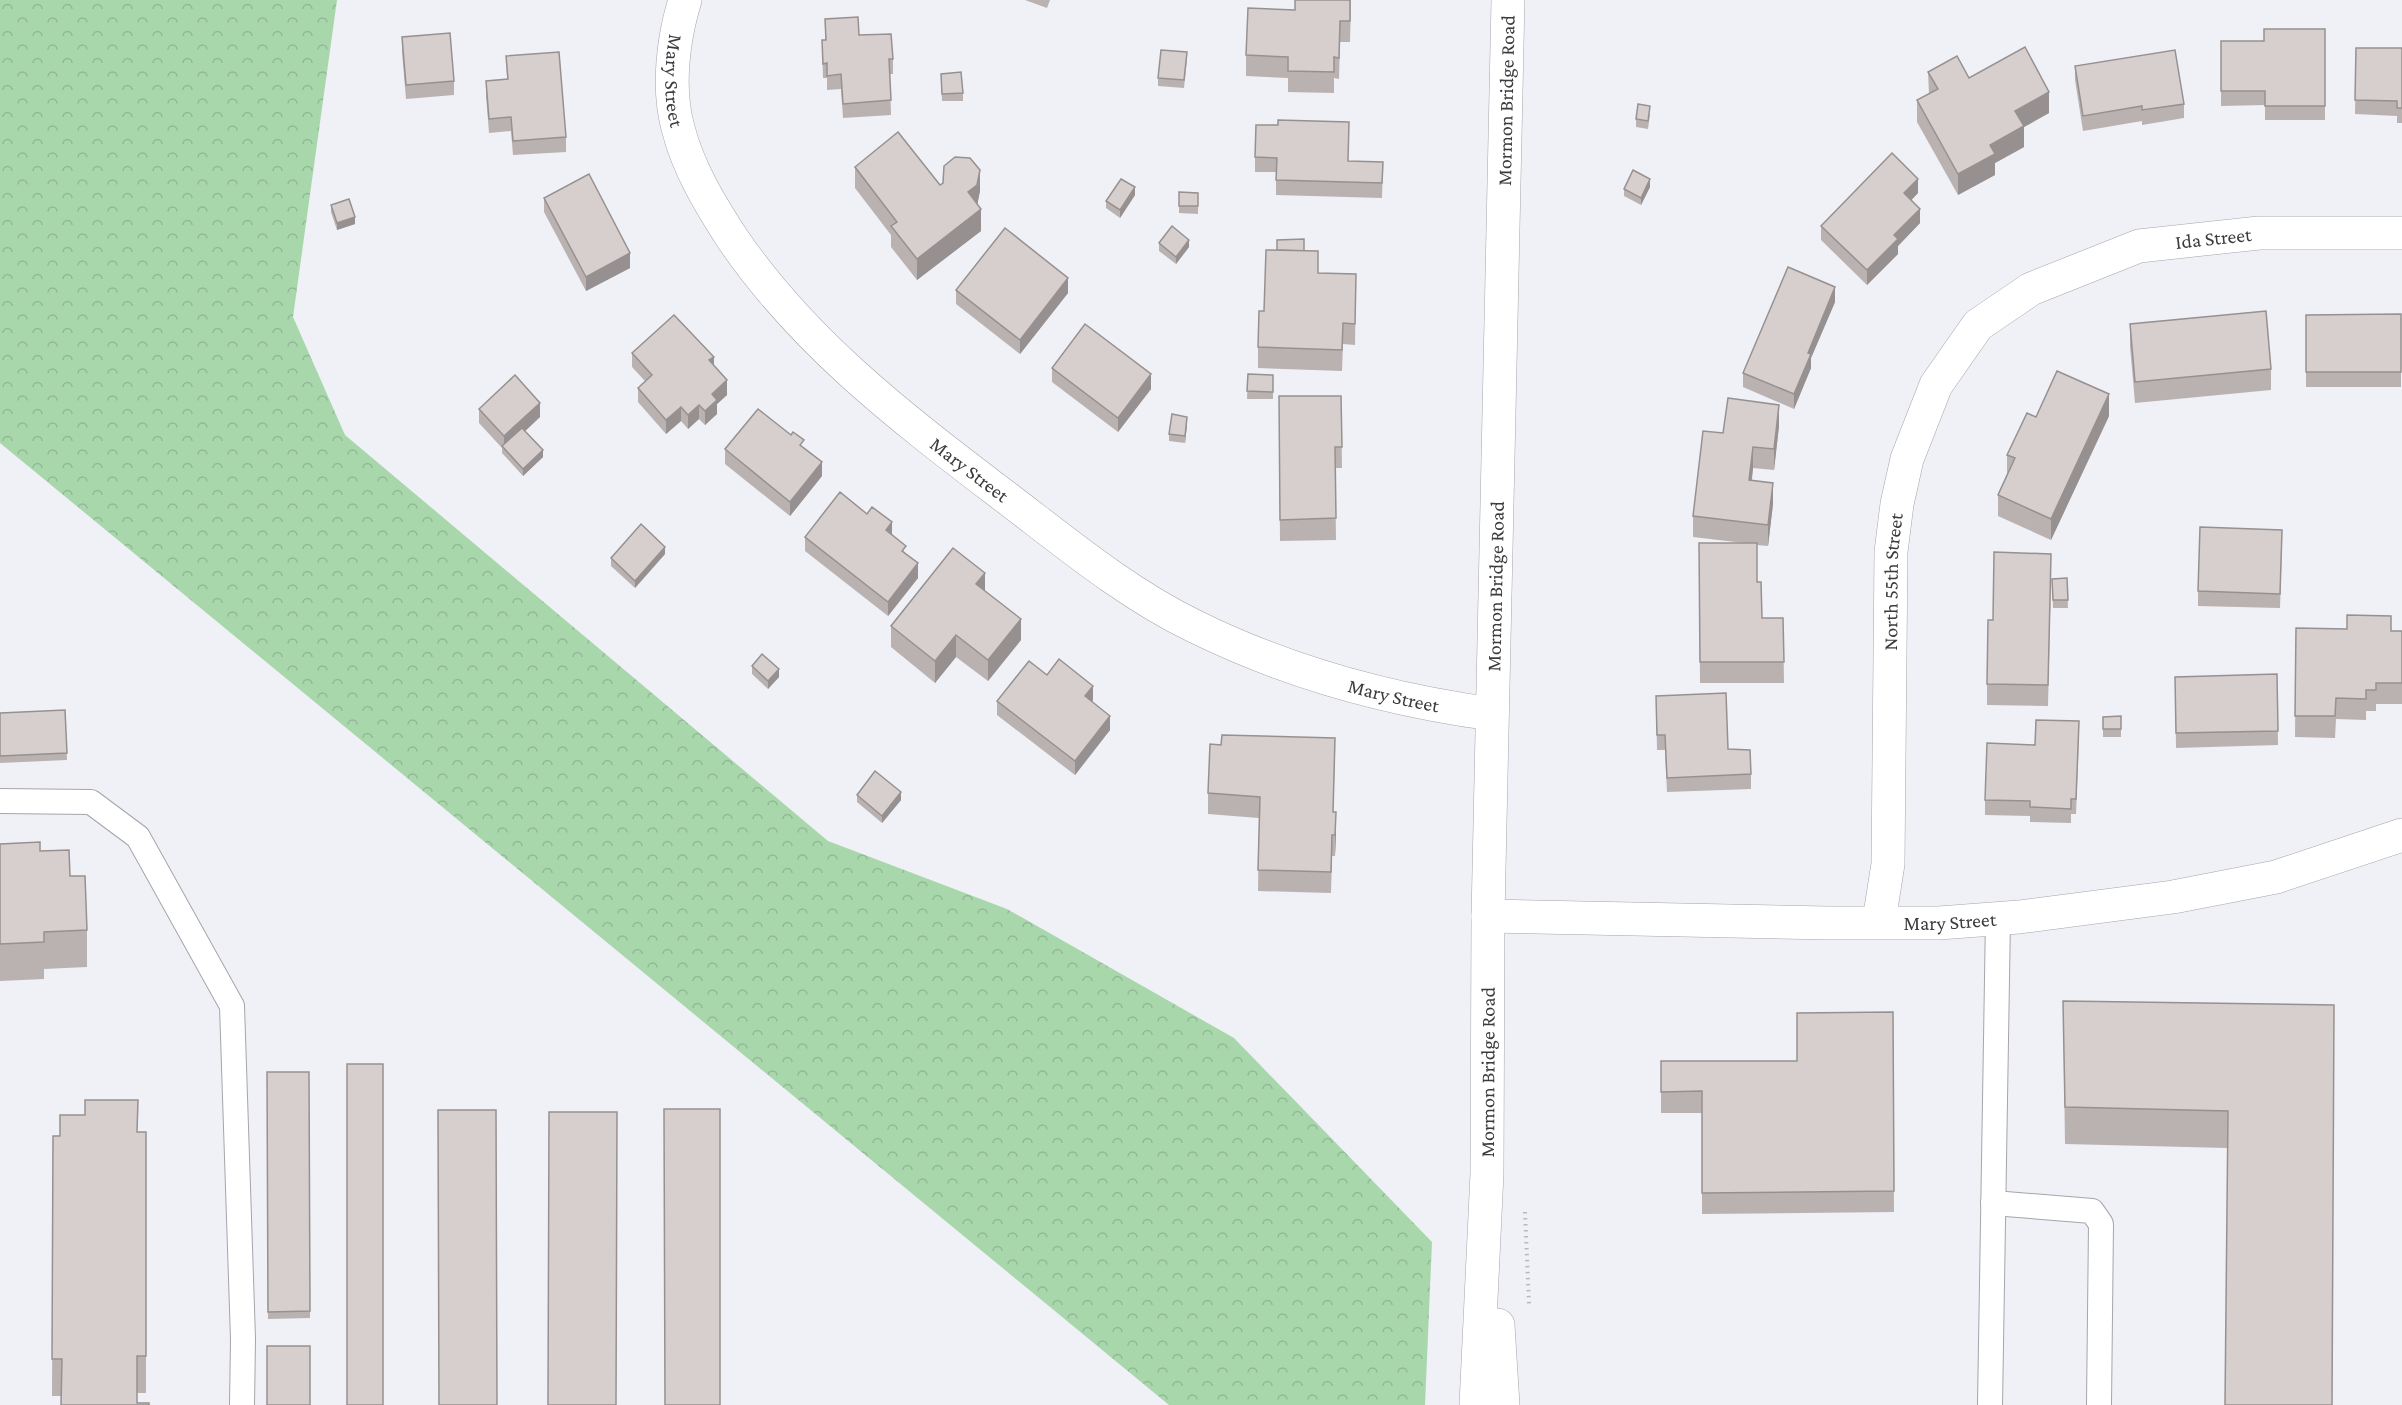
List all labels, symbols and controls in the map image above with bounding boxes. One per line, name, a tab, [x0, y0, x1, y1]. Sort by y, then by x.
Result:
street label: Mormon Bridge Road	[1493, 14, 1519, 186]
street label: Mary Street	[660, 33, 688, 130]
street label: Ida Street	[2174, 223, 2253, 253]
street label: Mary Street	[926, 432, 1013, 507]
street label: Mormon Bridge Road	[1482, 500, 1508, 672]
street label: North 55th Street	[1879, 511, 1907, 651]
street label: Mary Street	[1346, 674, 1441, 716]
street label: Mary Street	[1903, 908, 1997, 935]
street label: Mormon Bridge Road	[1476, 986, 1500, 1158]

